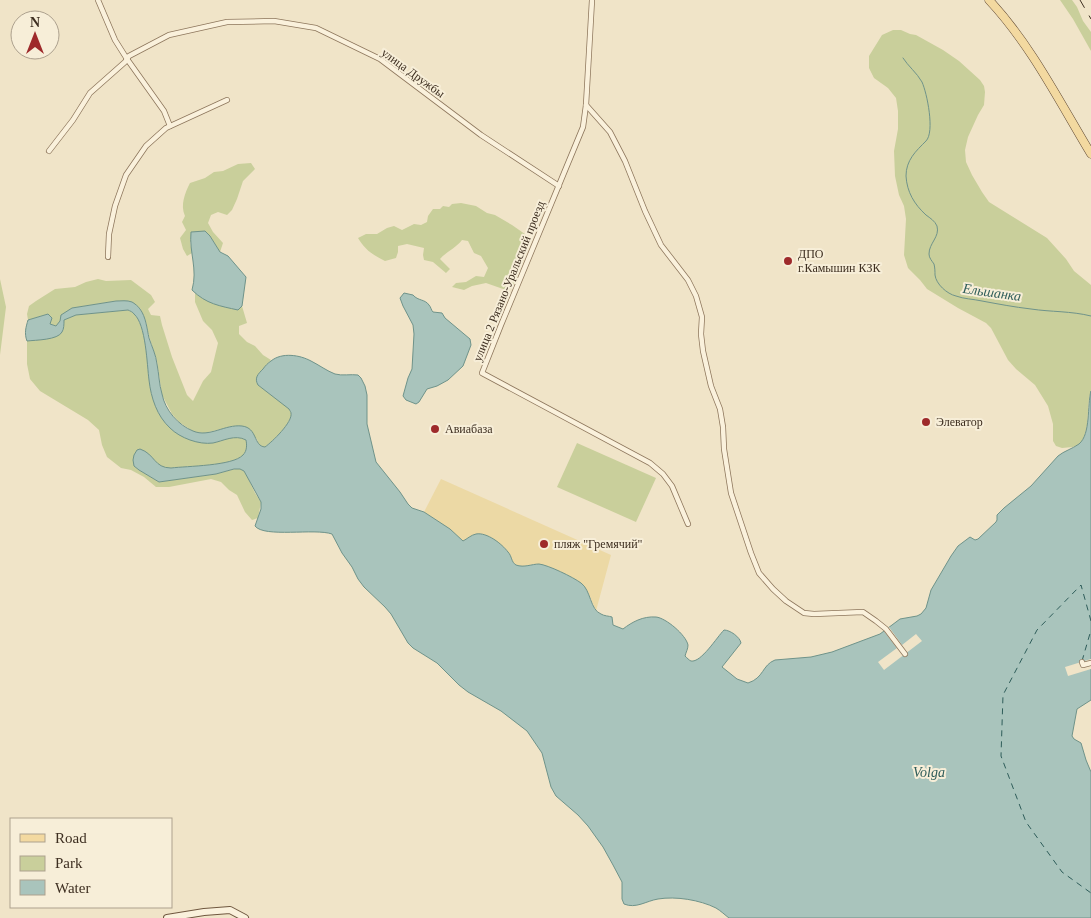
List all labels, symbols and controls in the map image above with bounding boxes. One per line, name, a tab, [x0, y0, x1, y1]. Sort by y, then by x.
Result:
north arrow	[10, 10, 60, 60]
text: N	[30, 15, 40, 30]
street label: улица Дружбы	[379, 45, 447, 101]
street label: улица 2 Рязано-Уральский проезд	[470, 199, 548, 363]
place label: ДПО г.Камышин КЗК	[798, 247, 881, 275]
marker: ДПО г.Камышин КЗК	[782, 255, 794, 267]
water label: Ельшанка	[961, 281, 1022, 304]
place label: Элеватор	[936, 415, 983, 429]
marker: Элеватор	[920, 416, 932, 428]
place label: Авиабаза	[445, 422, 493, 436]
marker: Авиабаза	[429, 423, 441, 435]
place label: пляж "Гремячий"	[554, 537, 643, 551]
marker: пляж "Гремячий"	[538, 538, 550, 550]
water label: Volga	[913, 765, 945, 780]
legend	[10, 818, 172, 908]
text: Road	[55, 830, 87, 846]
text: Park	[55, 855, 83, 871]
text: Water	[55, 880, 90, 896]

